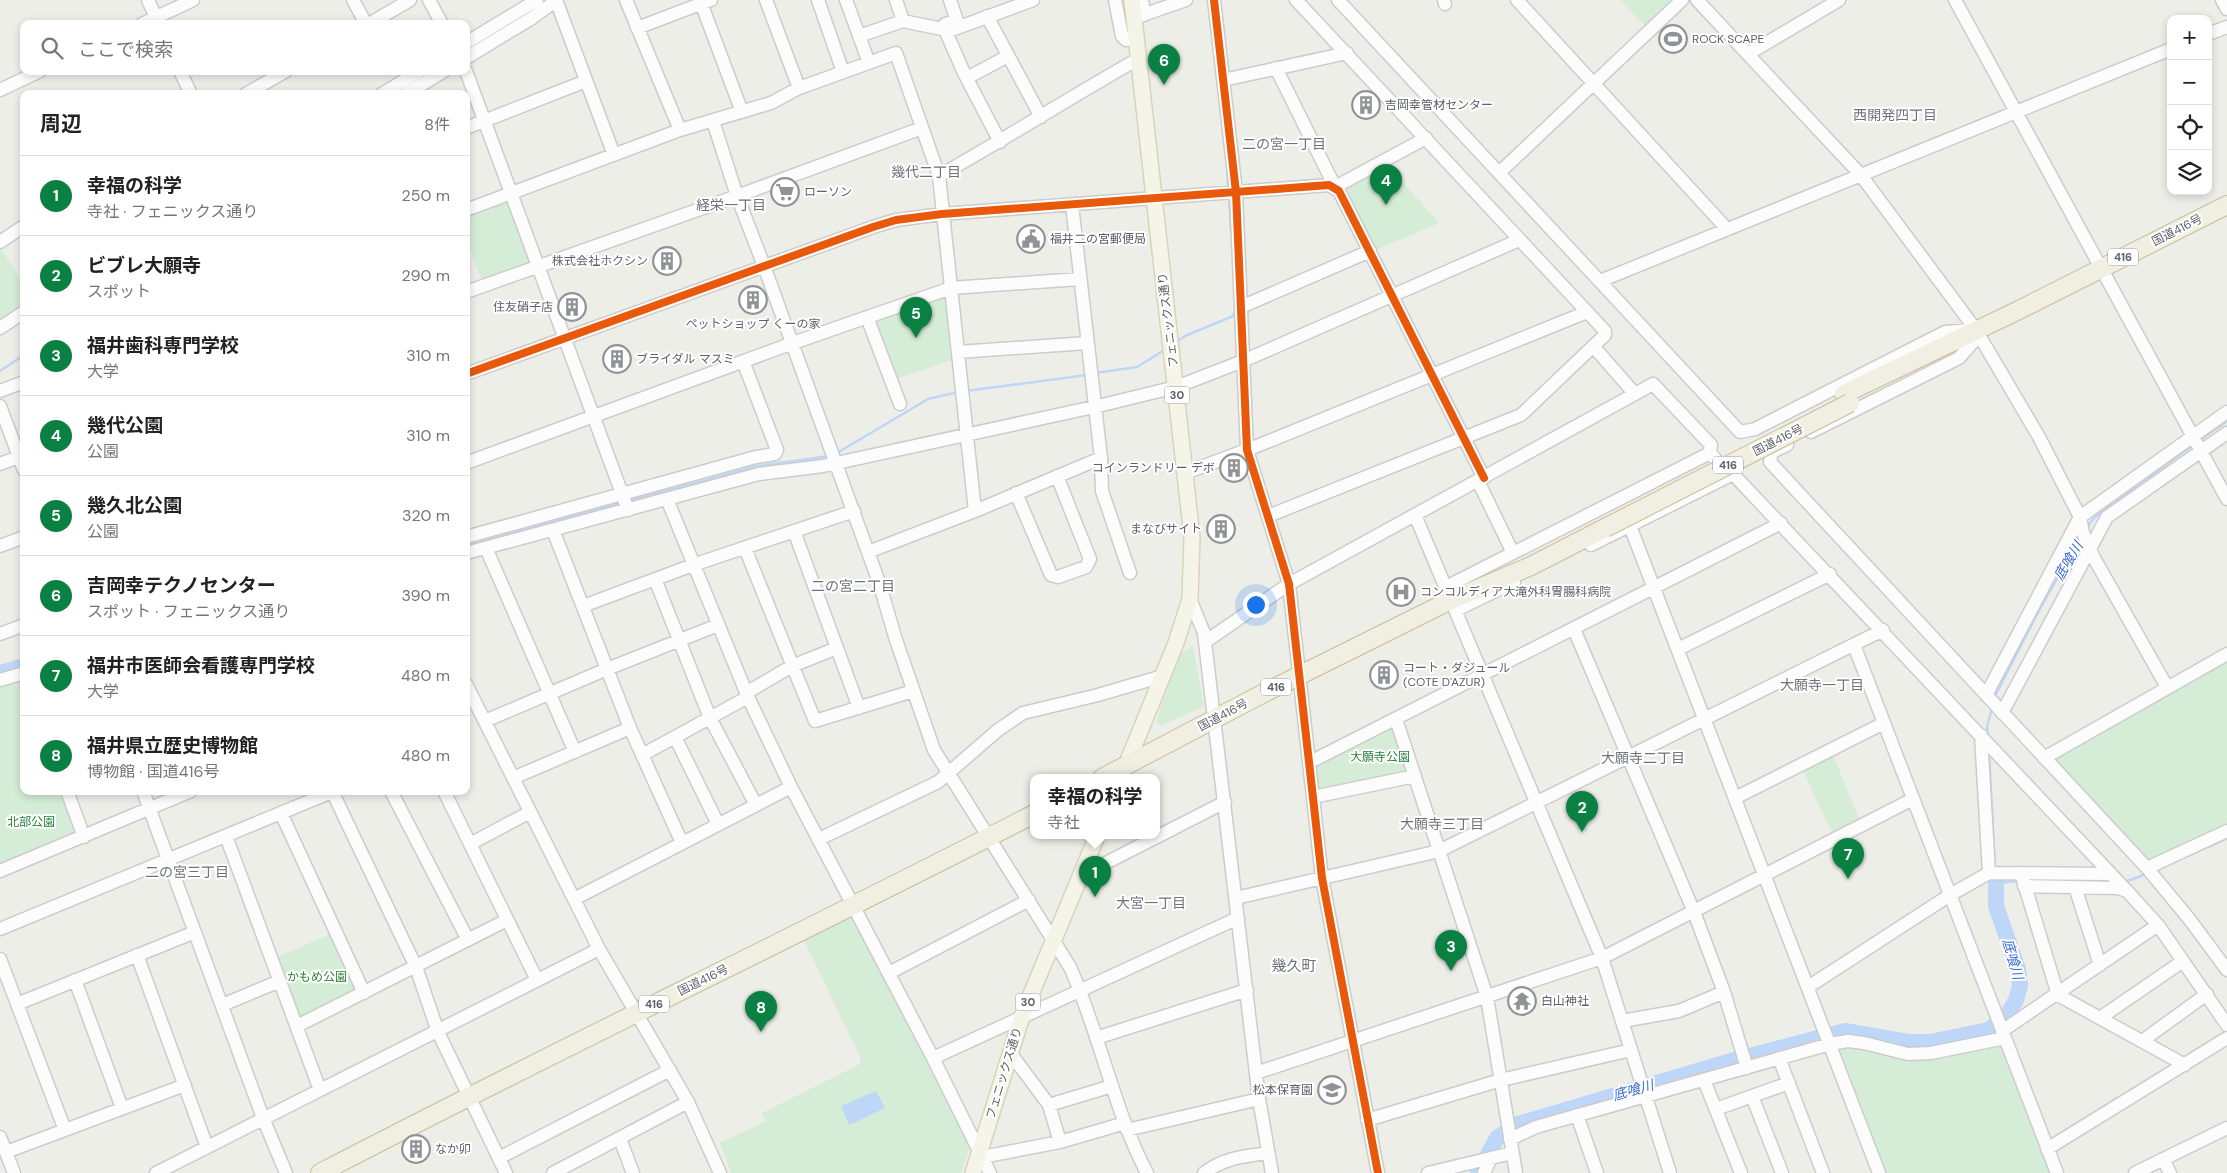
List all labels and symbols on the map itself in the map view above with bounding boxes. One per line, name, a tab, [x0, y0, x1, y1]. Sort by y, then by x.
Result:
sports icon: ROCK SCAPE	[1658, 24, 1688, 54]
place label: ROCK SCAPE	[1692, 31, 1765, 47]
pin: 6	[1148, 44, 1180, 85]
building icon: 吉岡幸管材センター	[1351, 90, 1381, 120]
place label: 吉岡幸管材センター	[1385, 97, 1493, 113]
district label: 西開発四丁目	[1853, 106, 1937, 124]
district label: 二の宮一丁目	[1242, 135, 1326, 153]
district label: 幾代二丁目	[891, 163, 961, 181]
pin: 4	[1370, 164, 1402, 205]
supermarket icon: ローソン	[770, 177, 800, 207]
place label: ローソン	[804, 184, 852, 200]
district label: 経栄一丁目	[696, 196, 766, 214]
street label: 国道416号	[2149, 210, 2205, 250]
public building icon: 福井二の宮郵便局	[1016, 224, 1046, 254]
place label: 福井二の宮郵便局	[1050, 231, 1146, 247]
building icon: 株式会社ホクシン	[652, 246, 682, 276]
road number: 416	[2108, 248, 2138, 266]
place label: 株式会社ホクシン	[552, 253, 648, 269]
street label: フェニックス通り	[1154, 272, 1182, 368]
building icon: ペットショップ くーの家	[738, 285, 768, 315]
building icon: 住友硝子店	[557, 292, 587, 322]
pin: 5	[900, 297, 932, 338]
place label: 住友硝子店	[493, 299, 553, 315]
place label: ペットショップ くーの家	[685, 316, 821, 332]
building icon: ブライダル マスミ	[602, 344, 632, 374]
place label: ブライダル マスミ	[636, 351, 735, 367]
road number: 30	[1164, 386, 1190, 404]
street label: 国道416号	[1750, 420, 1806, 460]
building icon: コインランドリー デボ	[1219, 453, 1249, 483]
road number: 416	[1713, 456, 1743, 474]
place label: コインランドリー デボ	[1092, 460, 1215, 476]
building icon: まなびサイト	[1206, 514, 1236, 544]
place label: まなびサイト	[1130, 521, 1202, 537]
water label: 底喰川	[2049, 537, 2088, 584]
district label: 二の宮二丁目	[811, 577, 895, 595]
hospital icon: コンコルディア大滝外科胃腸科病院	[1386, 577, 1416, 607]
place label: コンコルディア大滝外科胃腸科病院	[1420, 584, 1611, 600]
your location	[1243, 592, 1269, 618]
building icon: コート・ダジュール (COTE D'AZUR)	[1369, 660, 1399, 690]
place label: コート・ダジュール (COTE D'AZUR)	[1403, 660, 1510, 690]
district label: 大願寺一丁目	[1780, 676, 1864, 694]
road number: 416	[1261, 679, 1291, 696]
street label: 国道416号	[1195, 695, 1251, 735]
park label: 大願寺公園	[1350, 749, 1410, 765]
district label: 大願寺二丁目	[1601, 749, 1685, 767]
pin: 2	[1566, 791, 1598, 832]
park label: 北部公園	[7, 814, 55, 830]
district label: 大願寺三丁目	[1400, 815, 1484, 833]
pin: 7	[1832, 838, 1864, 879]
pin: 1	[1079, 856, 1111, 897]
district label: 二の宮三丁目	[145, 863, 229, 881]
district label: 大宮一丁目	[1116, 894, 1186, 912]
pin: 3	[1435, 930, 1467, 971]
water label: 底喰川	[1999, 936, 2028, 984]
district label: 幾久町	[1271, 956, 1317, 976]
street label: 国道416号	[675, 961, 731, 999]
park label: かもめ公園	[287, 969, 347, 985]
temple icon: 白山神社	[1507, 986, 1537, 1016]
pin: 8	[745, 991, 777, 1032]
place label: 白山神社	[1541, 993, 1589, 1009]
road number: 30	[1016, 994, 1040, 1010]
road number: 416	[639, 996, 669, 1012]
street label: フェニックス通り	[982, 1025, 1026, 1121]
school or university icon: 松本保育園	[1317, 1075, 1347, 1105]
water label: 底喰川	[1610, 1075, 1658, 1104]
place label: 松本保育園	[1253, 1082, 1313, 1098]
building icon: なか卯	[401, 1134, 431, 1164]
place label: なか卯	[435, 1141, 471, 1157]

